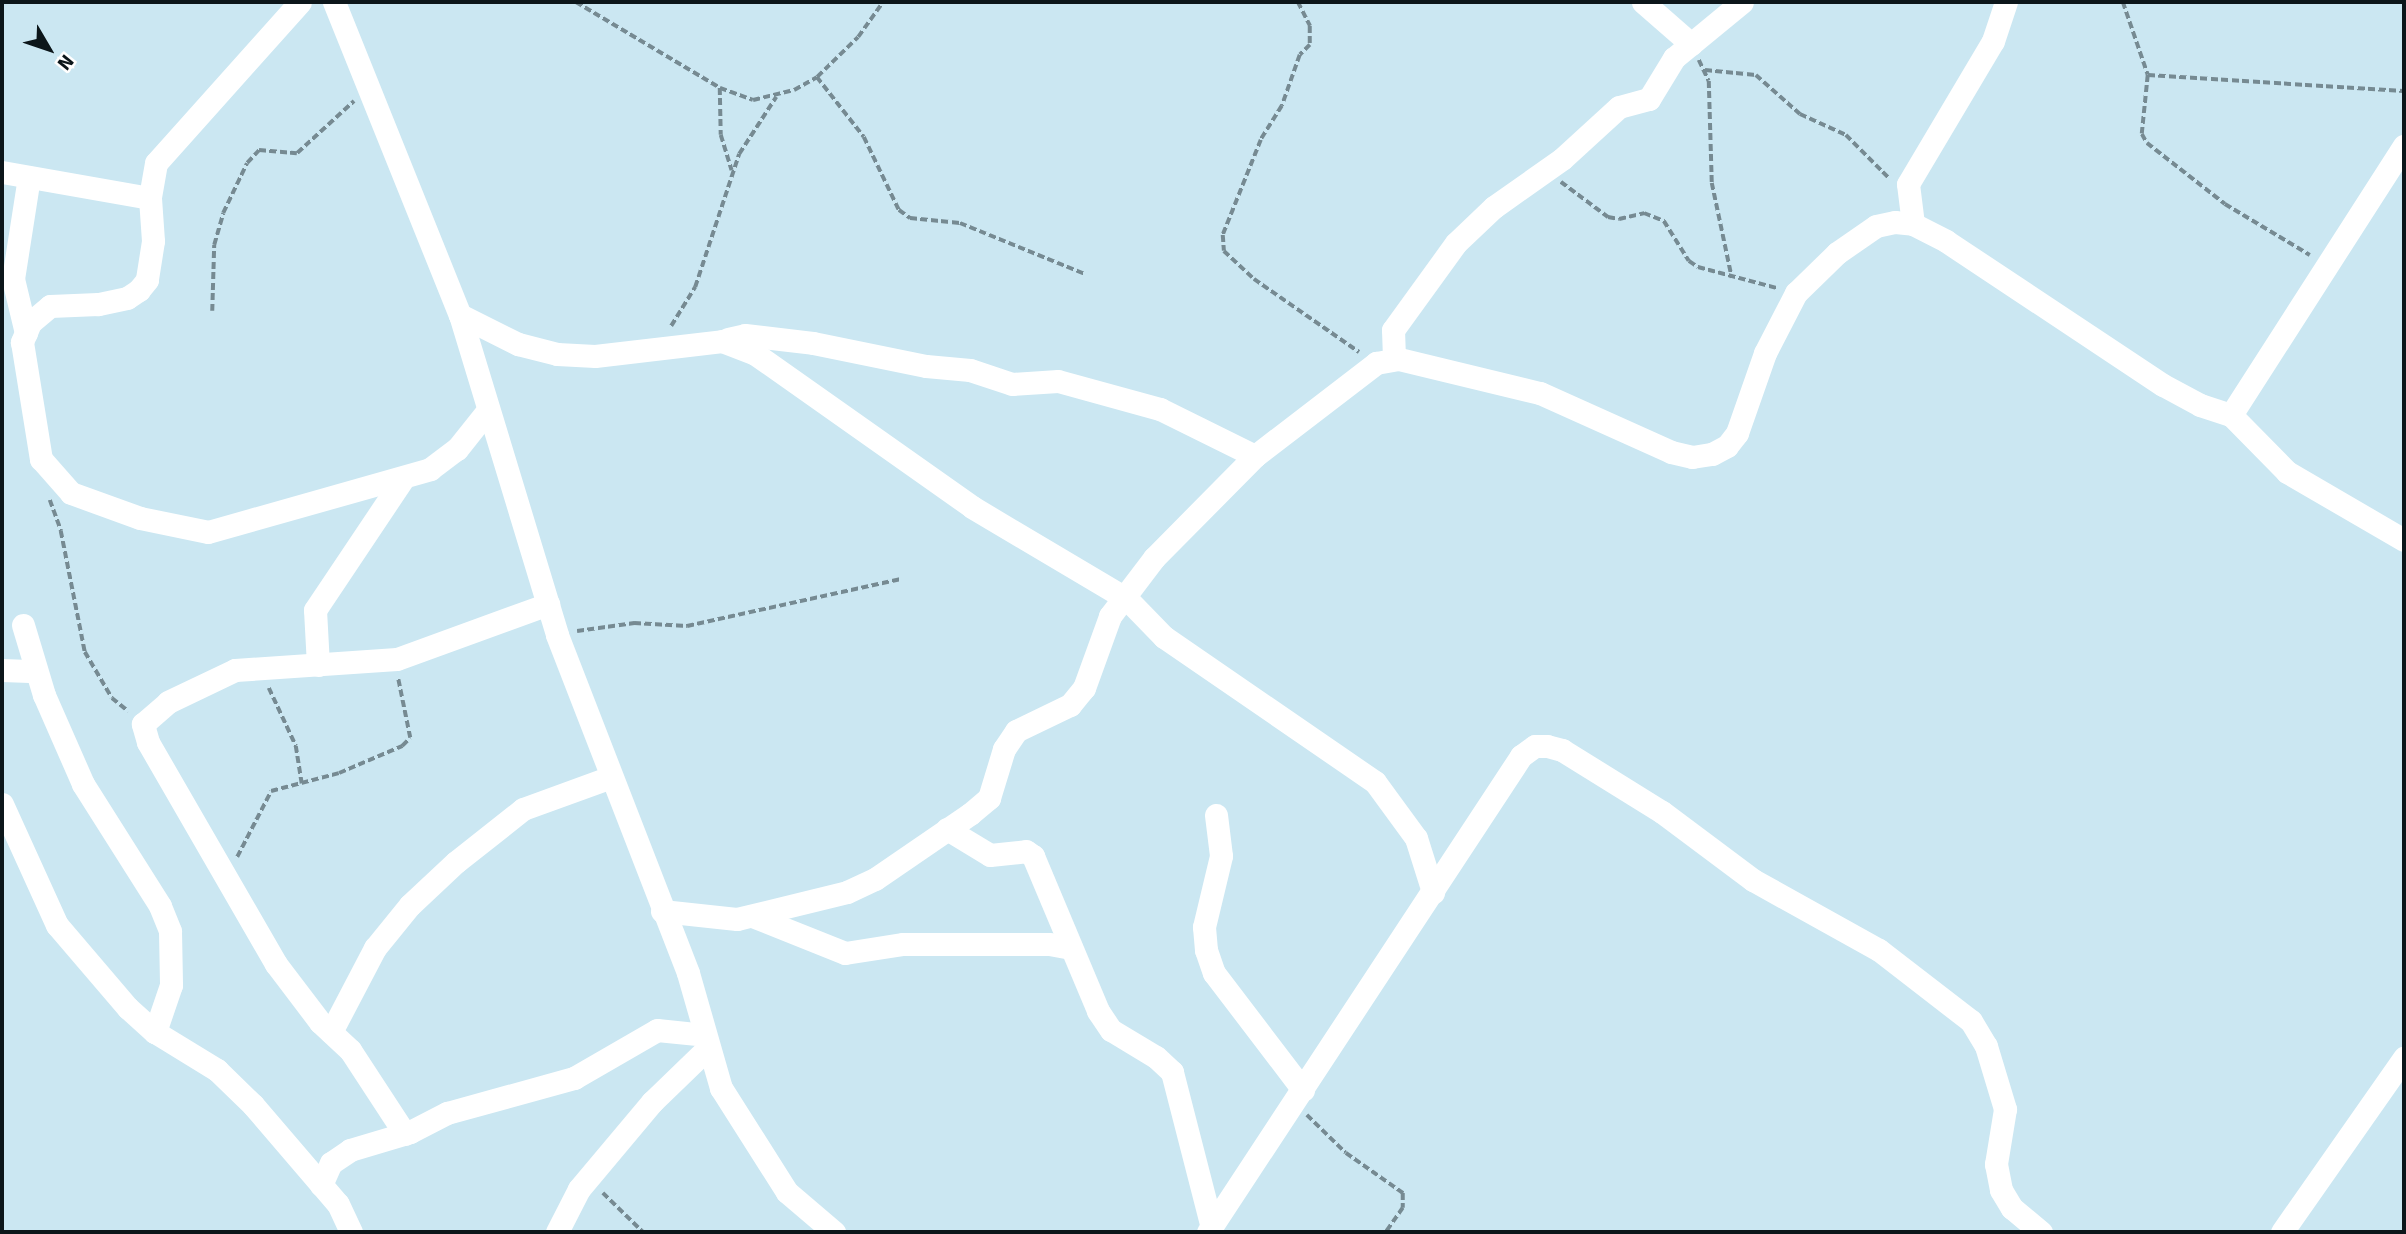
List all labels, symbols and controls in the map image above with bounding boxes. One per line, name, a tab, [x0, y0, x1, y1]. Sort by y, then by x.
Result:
north arrow	[14, 14, 84, 84]
text: N	[52, 50, 79, 75]

